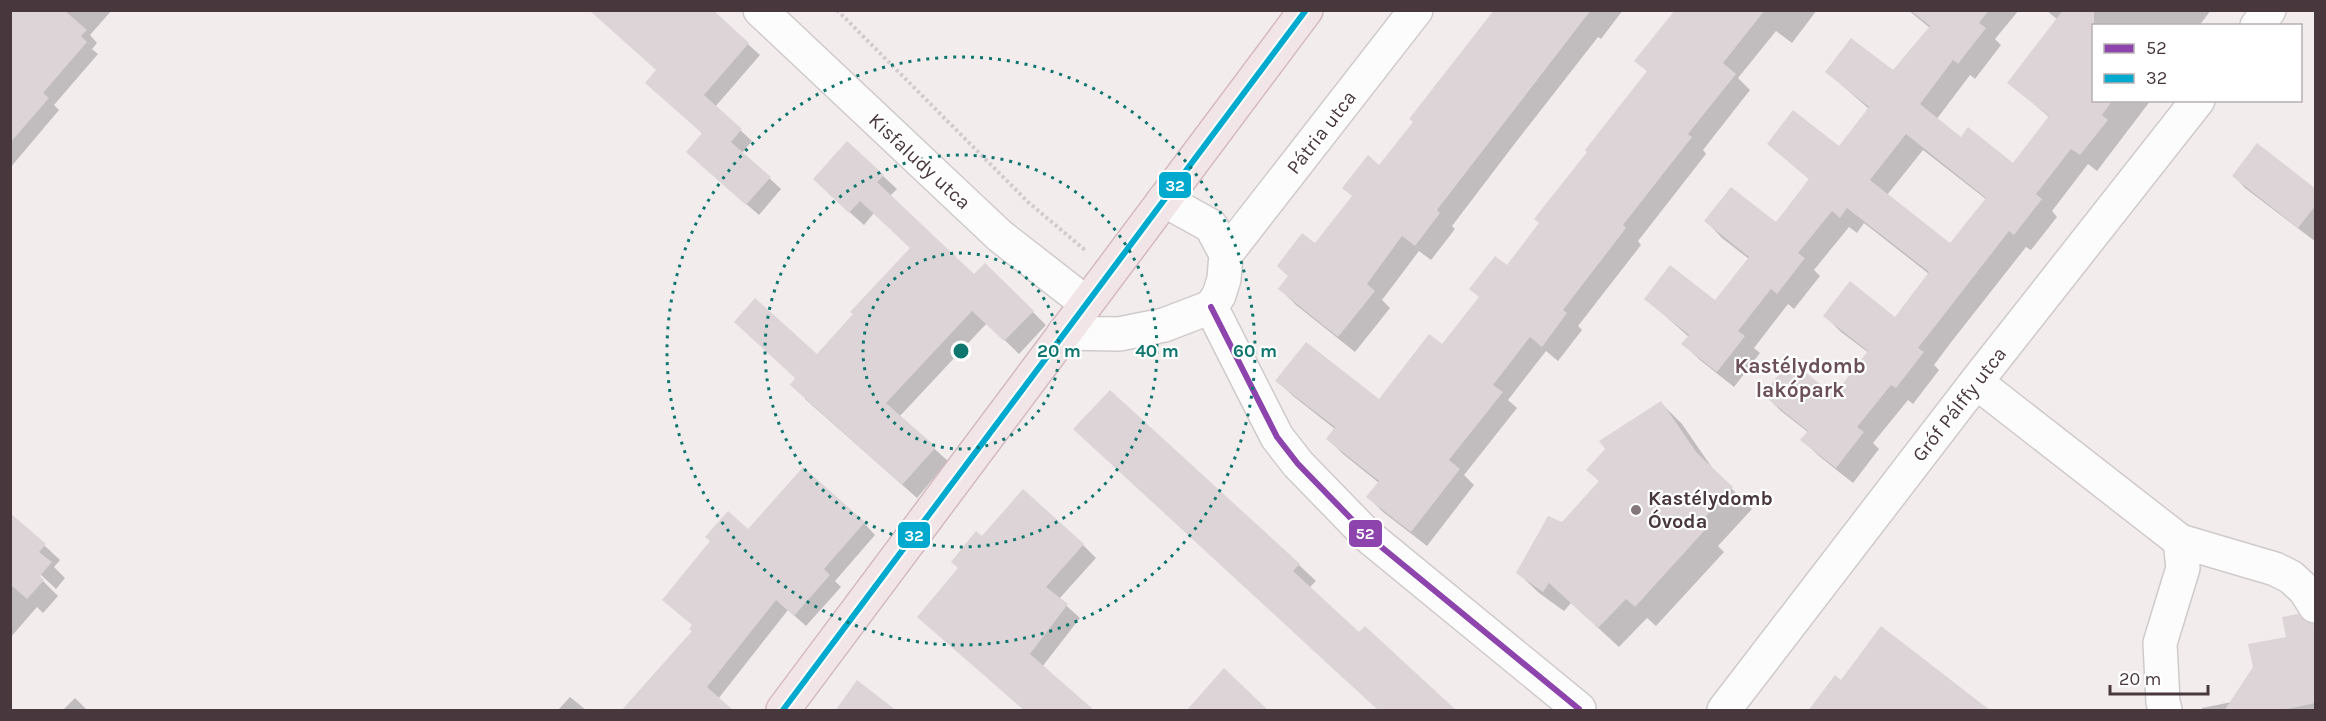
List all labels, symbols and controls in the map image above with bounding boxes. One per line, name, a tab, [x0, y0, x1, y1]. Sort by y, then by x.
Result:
legend	[2092, 24, 2302, 102]
text: 52	[2146, 37, 2167, 59]
text: 32	[2146, 67, 2167, 89]
street label: Pátria utca	[1282, 86, 1361, 179]
street label: Kisfaludy utca	[864, 108, 975, 214]
line badge: 32	[1158, 171, 1192, 199]
text: 32	[1165, 176, 1185, 195]
text: 20 m	[1037, 340, 1081, 362]
text: 40 m	[1135, 340, 1179, 362]
text: 60 m	[1233, 340, 1277, 362]
centre of rings	[951, 341, 971, 361]
street label: Gróf Pálffy utca	[1908, 342, 2011, 466]
district label: Kastélydomb lakópark	[1734, 354, 1866, 402]
place label: Kastélydomb Óvoda	[1648, 487, 1773, 533]
marker: Kastélydomb Óvoda	[1629, 503, 1643, 517]
line badge: 52	[1348, 519, 1383, 548]
line badge: 32	[897, 521, 931, 549]
text: 52	[1356, 524, 1375, 543]
text: 32	[904, 526, 924, 545]
scale bar	[2110, 658, 2208, 696]
text: 20 m	[2119, 668, 2161, 690]

